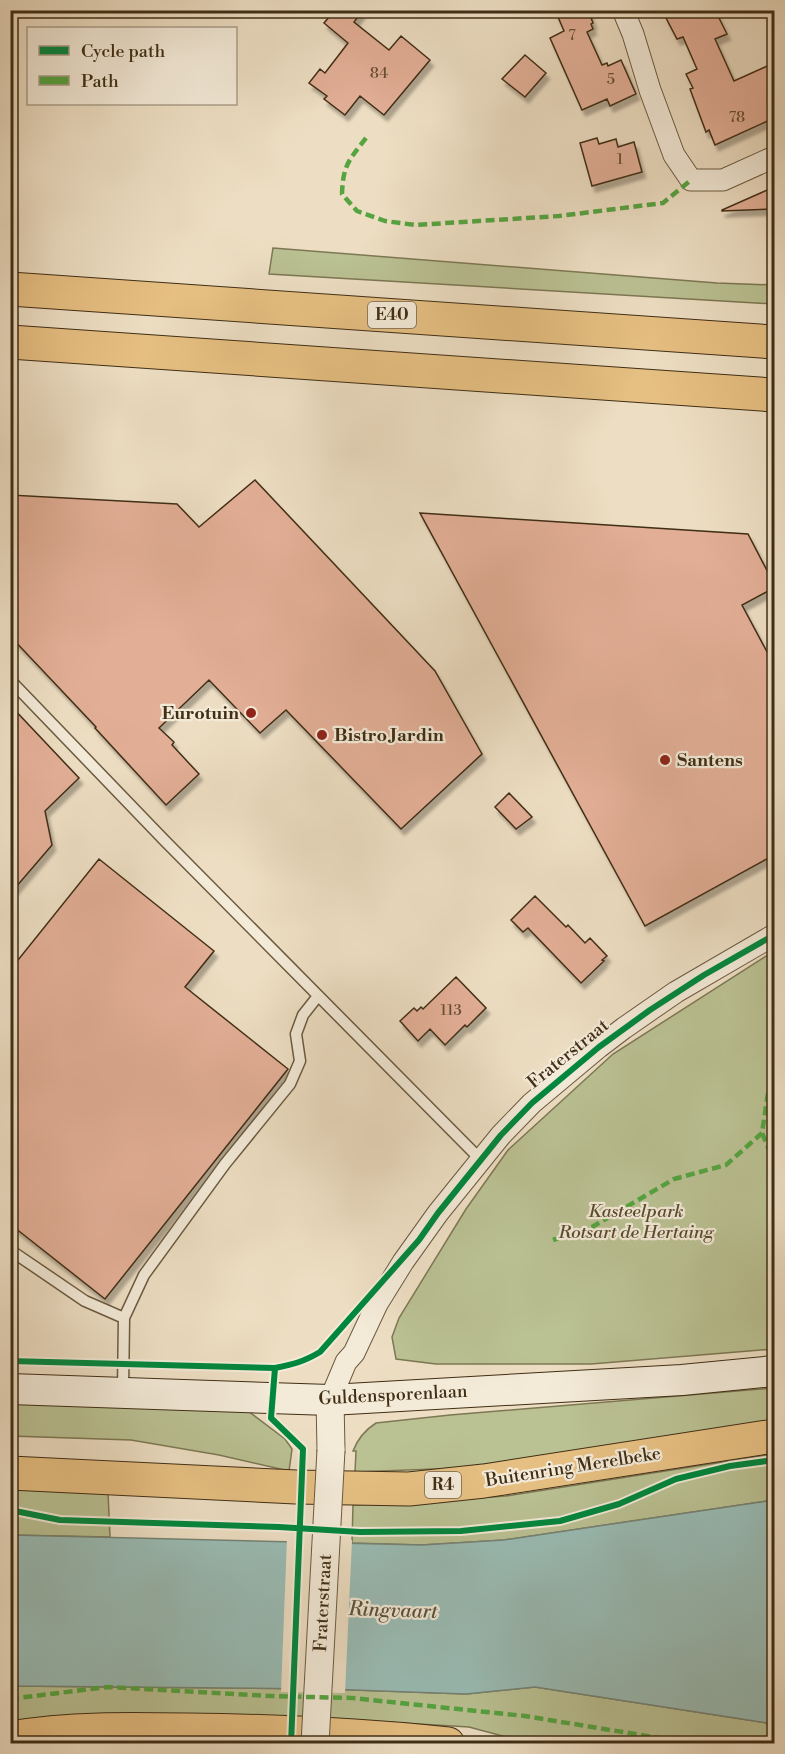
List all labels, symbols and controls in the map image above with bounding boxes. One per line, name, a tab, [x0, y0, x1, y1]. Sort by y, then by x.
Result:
house number: 7	[568, 26, 576, 45]
legend	[27, 27, 237, 105]
text: Cycle path	[81, 40, 165, 63]
house number: 84	[370, 64, 388, 83]
text: Path	[81, 70, 119, 93]
house number: 5	[607, 70, 615, 89]
house number: 78	[729, 108, 745, 127]
house number: 1	[617, 150, 624, 169]
road number: E40	[368, 302, 416, 328]
place label: Eurotuin	[162, 702, 239, 725]
marker: Eurotuin	[244, 706, 258, 720]
place label: Bistro Jardin	[334, 724, 444, 747]
marker: Bistro Jardin	[315, 728, 329, 742]
place label: Santens	[677, 749, 743, 772]
marker: Santens	[658, 753, 672, 767]
house number: 113	[440, 1001, 462, 1020]
street label: Fraterstraat	[523, 1014, 614, 1094]
park label: Kasteelpark Rotsart de Hertaing	[557, 1200, 714, 1244]
street label: Guldensporenlaan	[318, 1380, 468, 1410]
street label: Buitenring Merelbeke	[483, 1442, 662, 1492]
road number: R4	[425, 1472, 461, 1498]
street label: Fraterstraat	[309, 1553, 337, 1653]
water label: Ringvaart	[347, 1597, 438, 1625]

